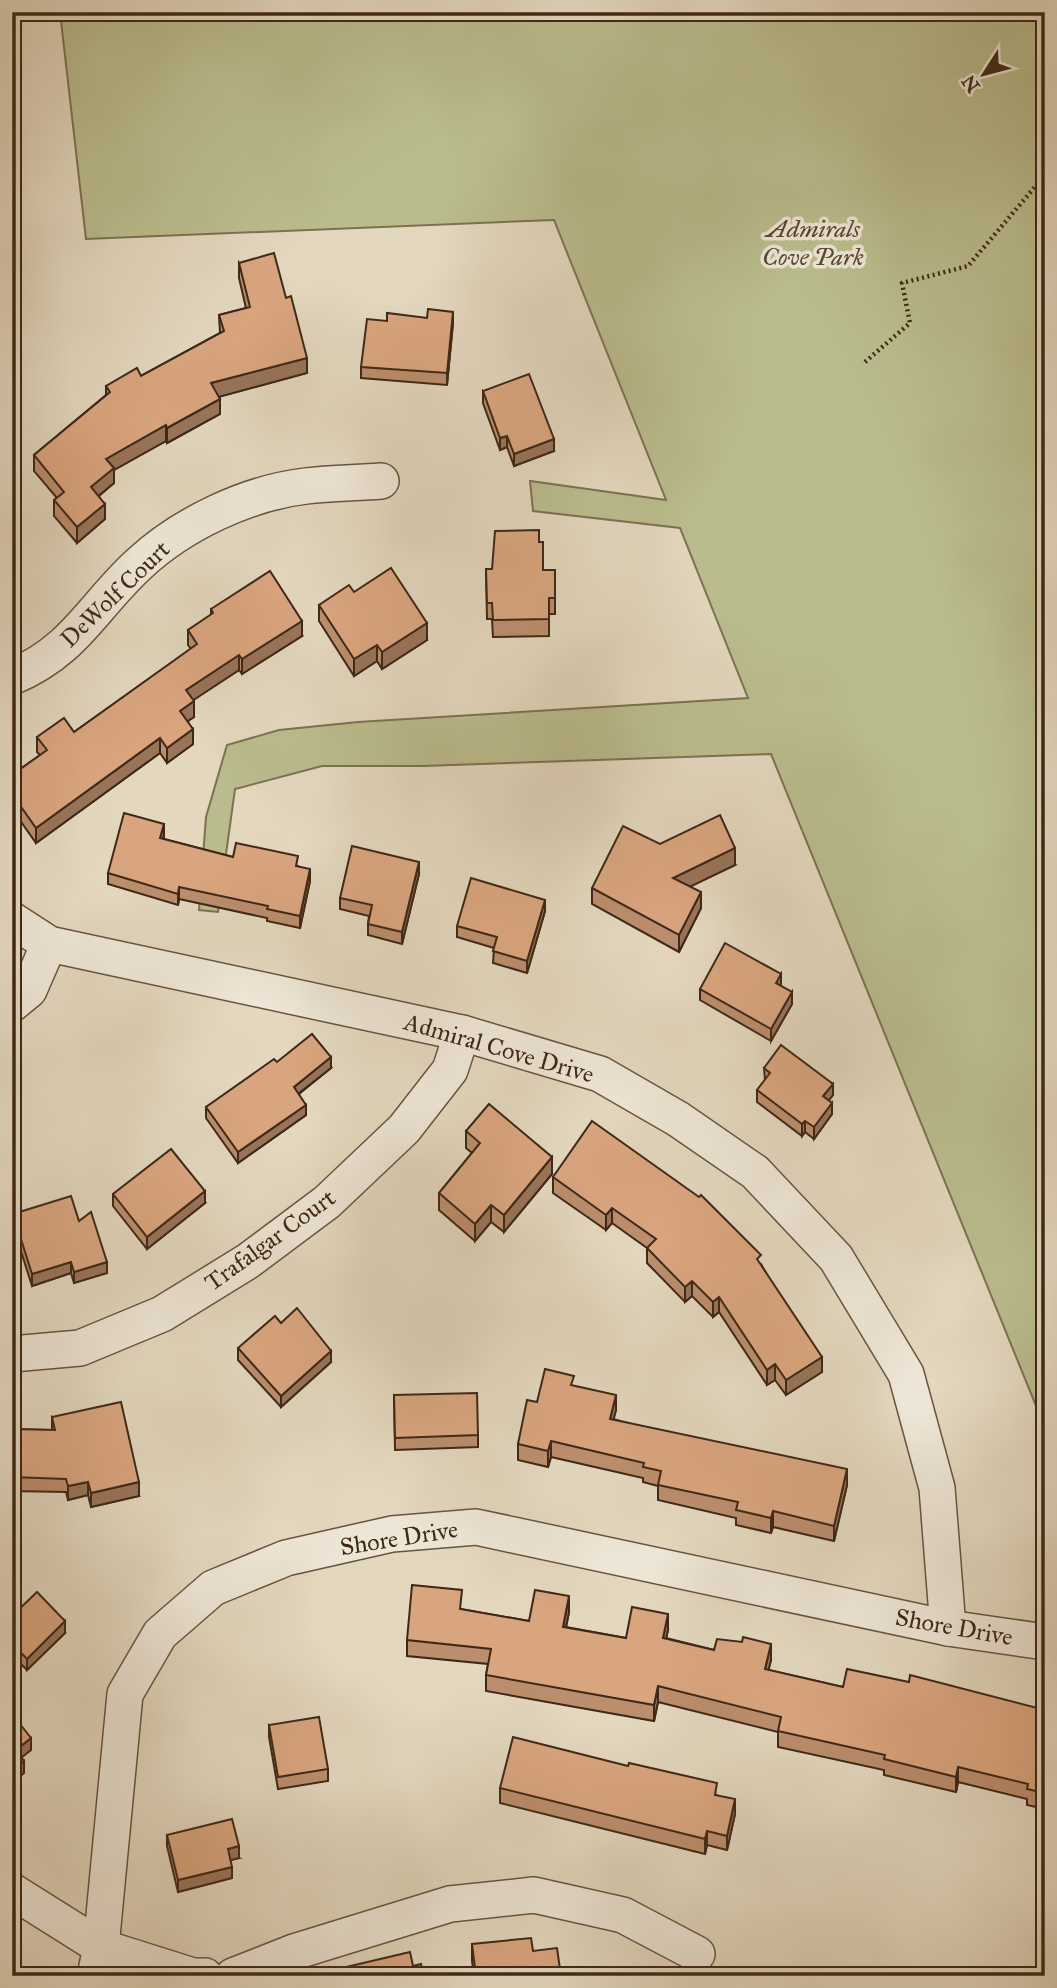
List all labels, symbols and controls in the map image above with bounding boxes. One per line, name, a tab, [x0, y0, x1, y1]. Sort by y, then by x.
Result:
north arrow	[948, 38, 1018, 108]
text: N	[957, 70, 985, 97]
park label: Admirals Cove Park	[762, 214, 864, 272]
street label: DeWolf Court	[54, 534, 176, 654]
street label: Admiral Cove Drive	[400, 1006, 597, 1089]
street label: Trafalgar Court	[199, 1182, 342, 1297]
street label: Shore Drive	[338, 1514, 460, 1562]
street label: Shore Drive	[893, 1602, 1015, 1652]

